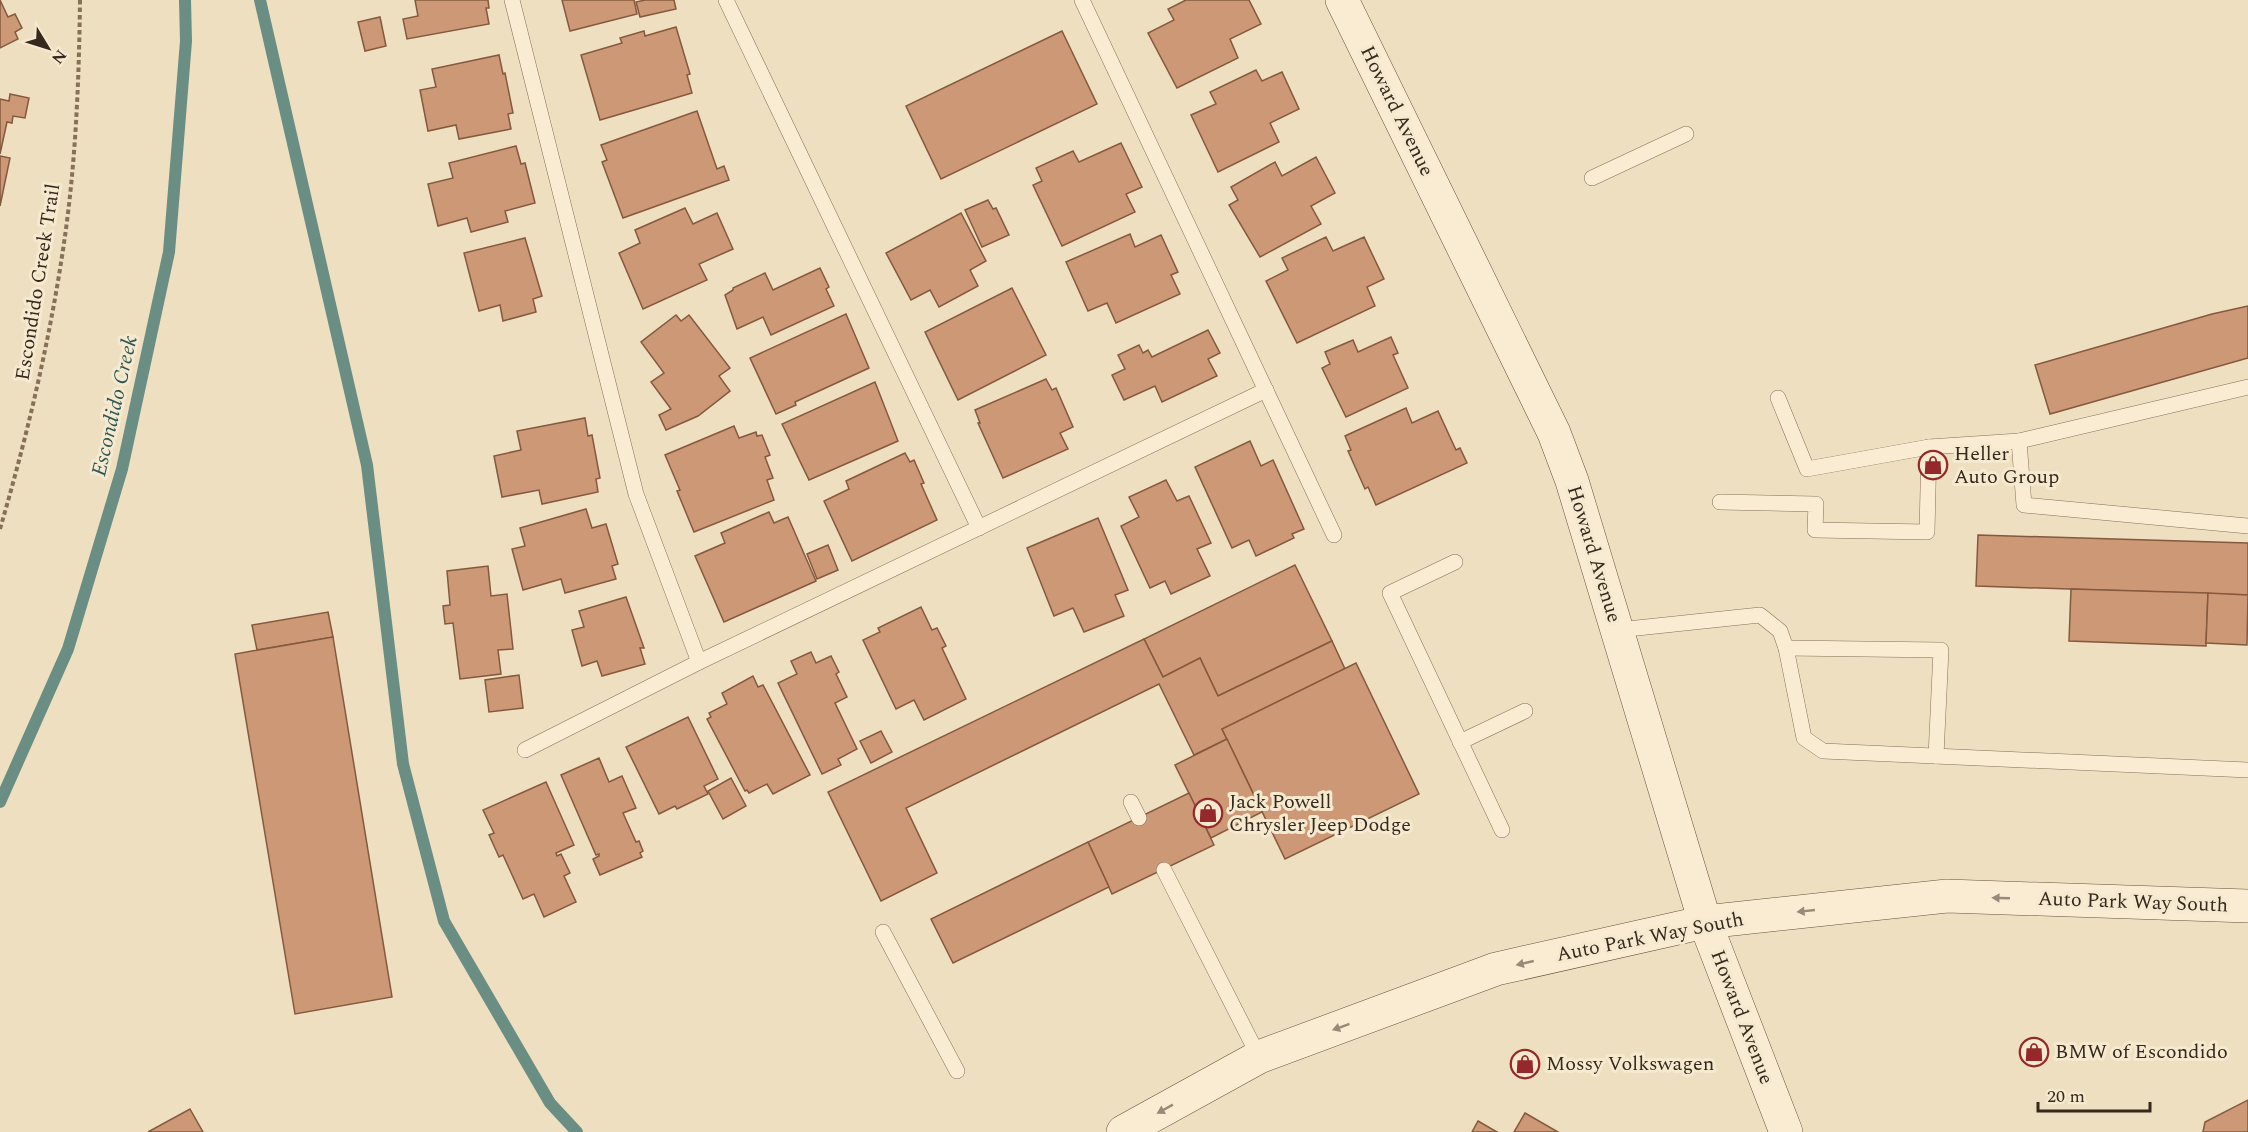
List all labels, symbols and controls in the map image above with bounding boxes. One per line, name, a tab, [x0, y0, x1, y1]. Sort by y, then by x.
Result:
north arrow	[18, 18, 78, 78]
street label: Howard Avenue	[1352, 41, 1442, 181]
text: N	[46, 44, 73, 69]
street label: Escondido Creek Trail	[8, 181, 68, 383]
water label: Escondido Creek	[83, 332, 147, 480]
place label: Heller Auto Group	[1954, 439, 2059, 492]
shop icon: Heller Auto Group	[1917, 449, 1949, 481]
street label: Howard Avenue	[1559, 482, 1629, 626]
place label: Jack Powell Chrysler Jeep Dodge	[1229, 787, 1411, 840]
shop icon: Jack Powell Chrysler Jeep Dodge	[1192, 797, 1224, 829]
street label: Auto Park Way South	[2037, 884, 2229, 920]
one-way arrow	[1991, 893, 2010, 903]
street label: Auto Park Way South	[1554, 904, 1746, 970]
one-way arrow	[1797, 906, 1816, 916]
street label: Howard Avenue	[1703, 945, 1781, 1089]
one-way arrow	[1516, 958, 1535, 968]
one-way arrow	[1332, 1022, 1350, 1032]
shop icon: BMW of Escondido	[2018, 1036, 2050, 1068]
place label: BMW of Escondido	[2055, 1037, 2228, 1067]
shop icon: Mossy Volkswagen	[1509, 1048, 1541, 1080]
place label: Mossy Volkswagen	[1546, 1049, 1714, 1079]
scale bar	[2038, 1075, 2150, 1113]
text: 20 m	[2047, 1083, 2085, 1110]
one-way arrow	[1156, 1104, 1173, 1114]

